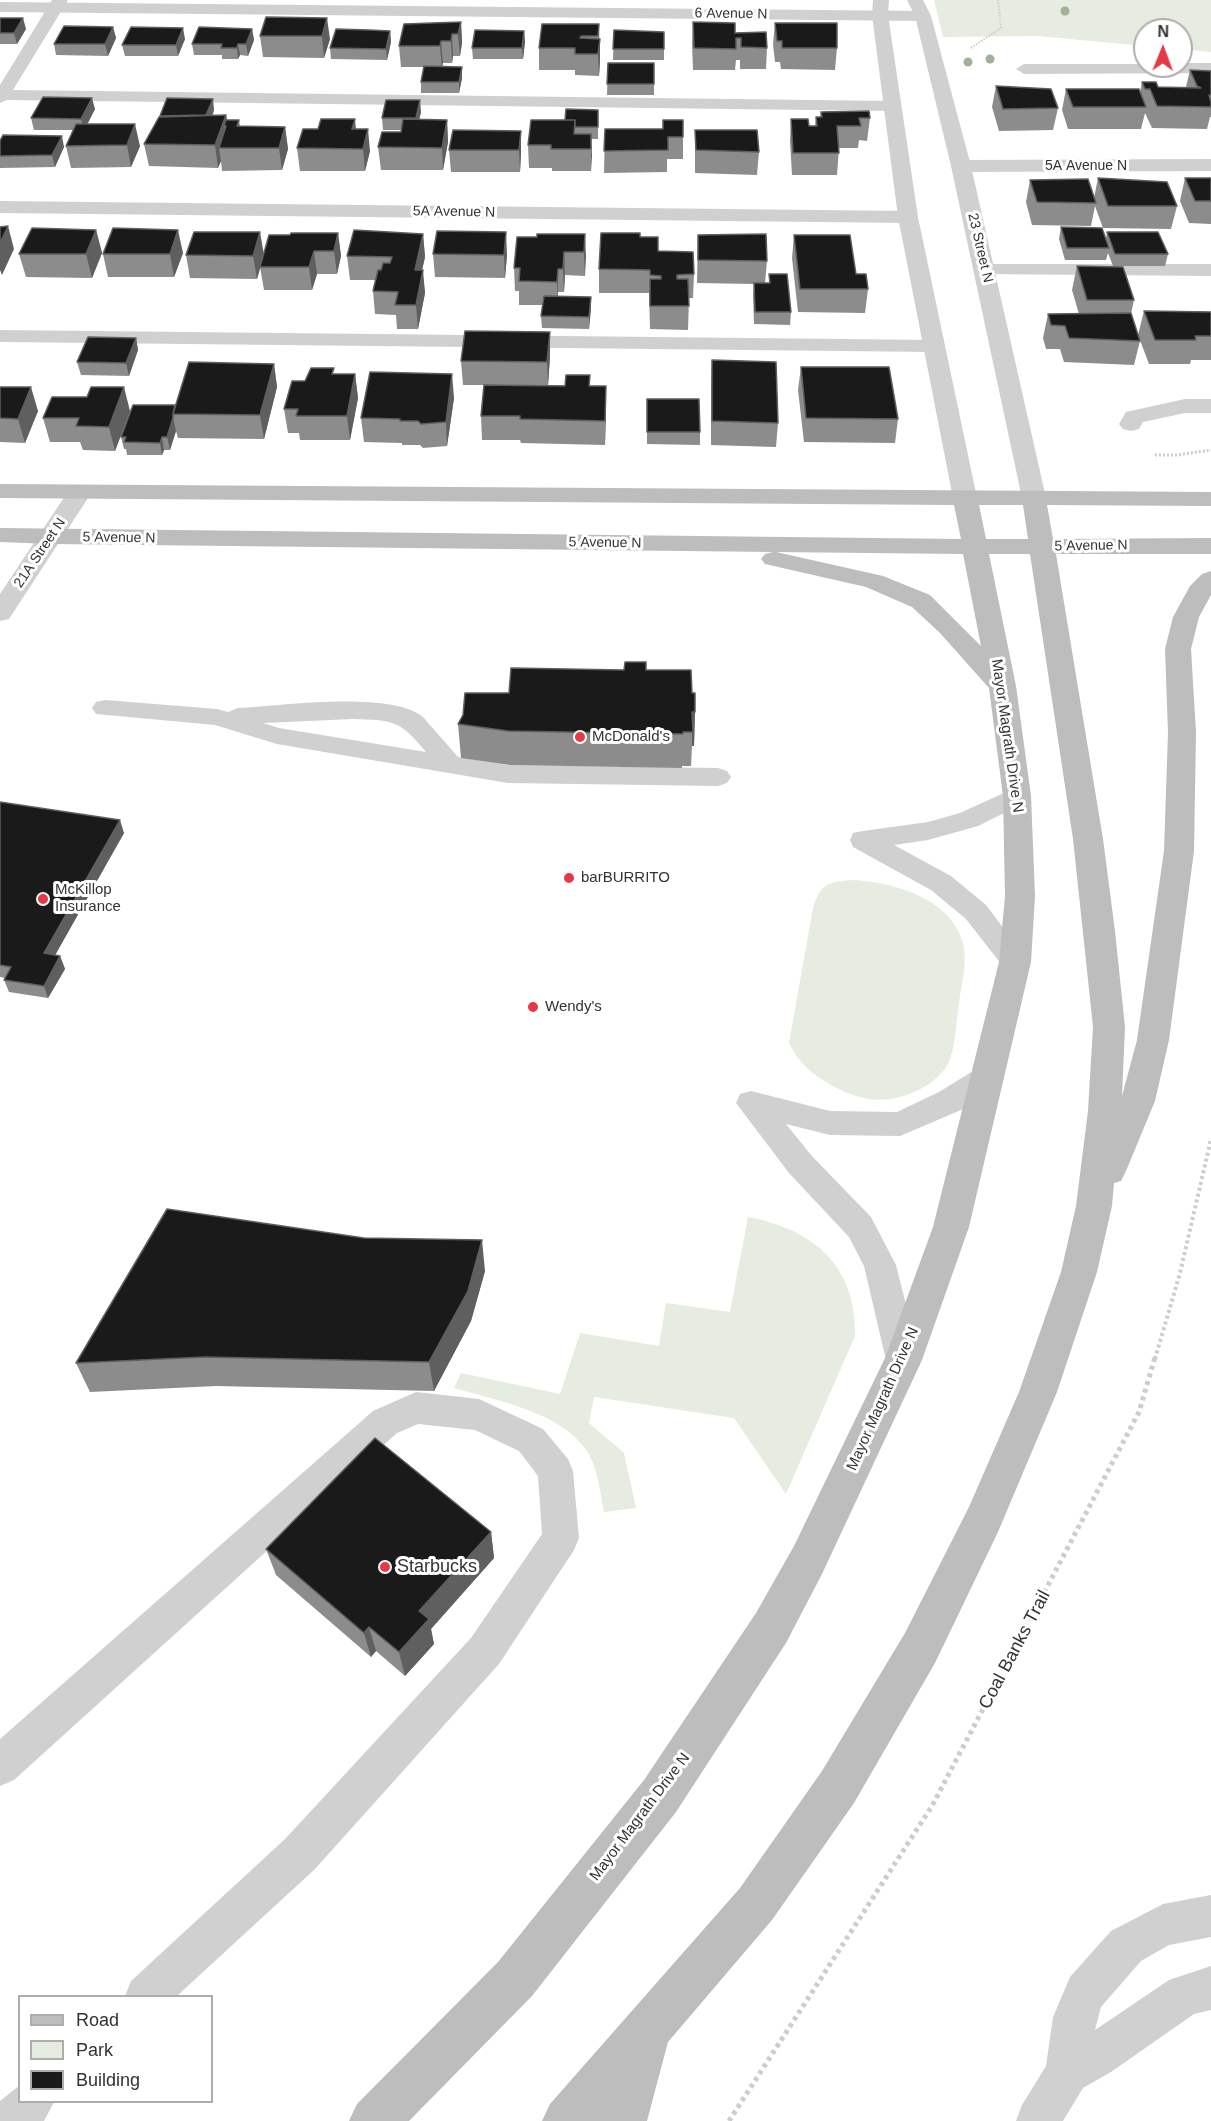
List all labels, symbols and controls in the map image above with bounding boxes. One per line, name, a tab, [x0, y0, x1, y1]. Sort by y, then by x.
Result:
street label: 6 Avenue N	[694, 5, 768, 23]
north arrow	[1133, 18, 1193, 78]
text: N	[1157, 23, 1169, 40]
street label: 5A Avenue N	[1045, 158, 1127, 174]
street label: 5A Avenue N	[413, 203, 495, 221]
street label: 23 Street N	[964, 212, 996, 284]
street label: 21A Street N	[11, 515, 69, 591]
street label: 5 Avenue N	[82, 529, 156, 547]
street label: 5 Avenue N	[568, 534, 642, 552]
street label: 5 Avenue N	[1054, 537, 1128, 555]
street label: Mayor Magrath Drive N	[987, 658, 1027, 814]
place label: McDonald's	[592, 728, 670, 746]
marker: McDonald's	[573, 730, 587, 744]
place label: barBURRITO	[581, 869, 670, 887]
marker: barBURRITO	[562, 871, 576, 885]
place label: McKillop Insurance	[55, 881, 121, 916]
marker: McKillop Insurance	[36, 892, 50, 906]
place label: Wendy's	[545, 998, 602, 1016]
marker: Wendy's	[526, 1000, 540, 1014]
street label: Mayor Magrath Drive N	[843, 1325, 923, 1473]
place label: Starbucks	[397, 1556, 477, 1578]
marker: Starbucks	[378, 1560, 392, 1574]
street label: Coal Banks Trail	[975, 1587, 1055, 1713]
street label: Mayor Magrath Drive N	[586, 1750, 694, 1884]
legend	[18, 1995, 213, 2103]
text: Road	[76, 2010, 119, 2030]
text: Park	[76, 2040, 113, 2060]
text: Building	[76, 2070, 140, 2090]

